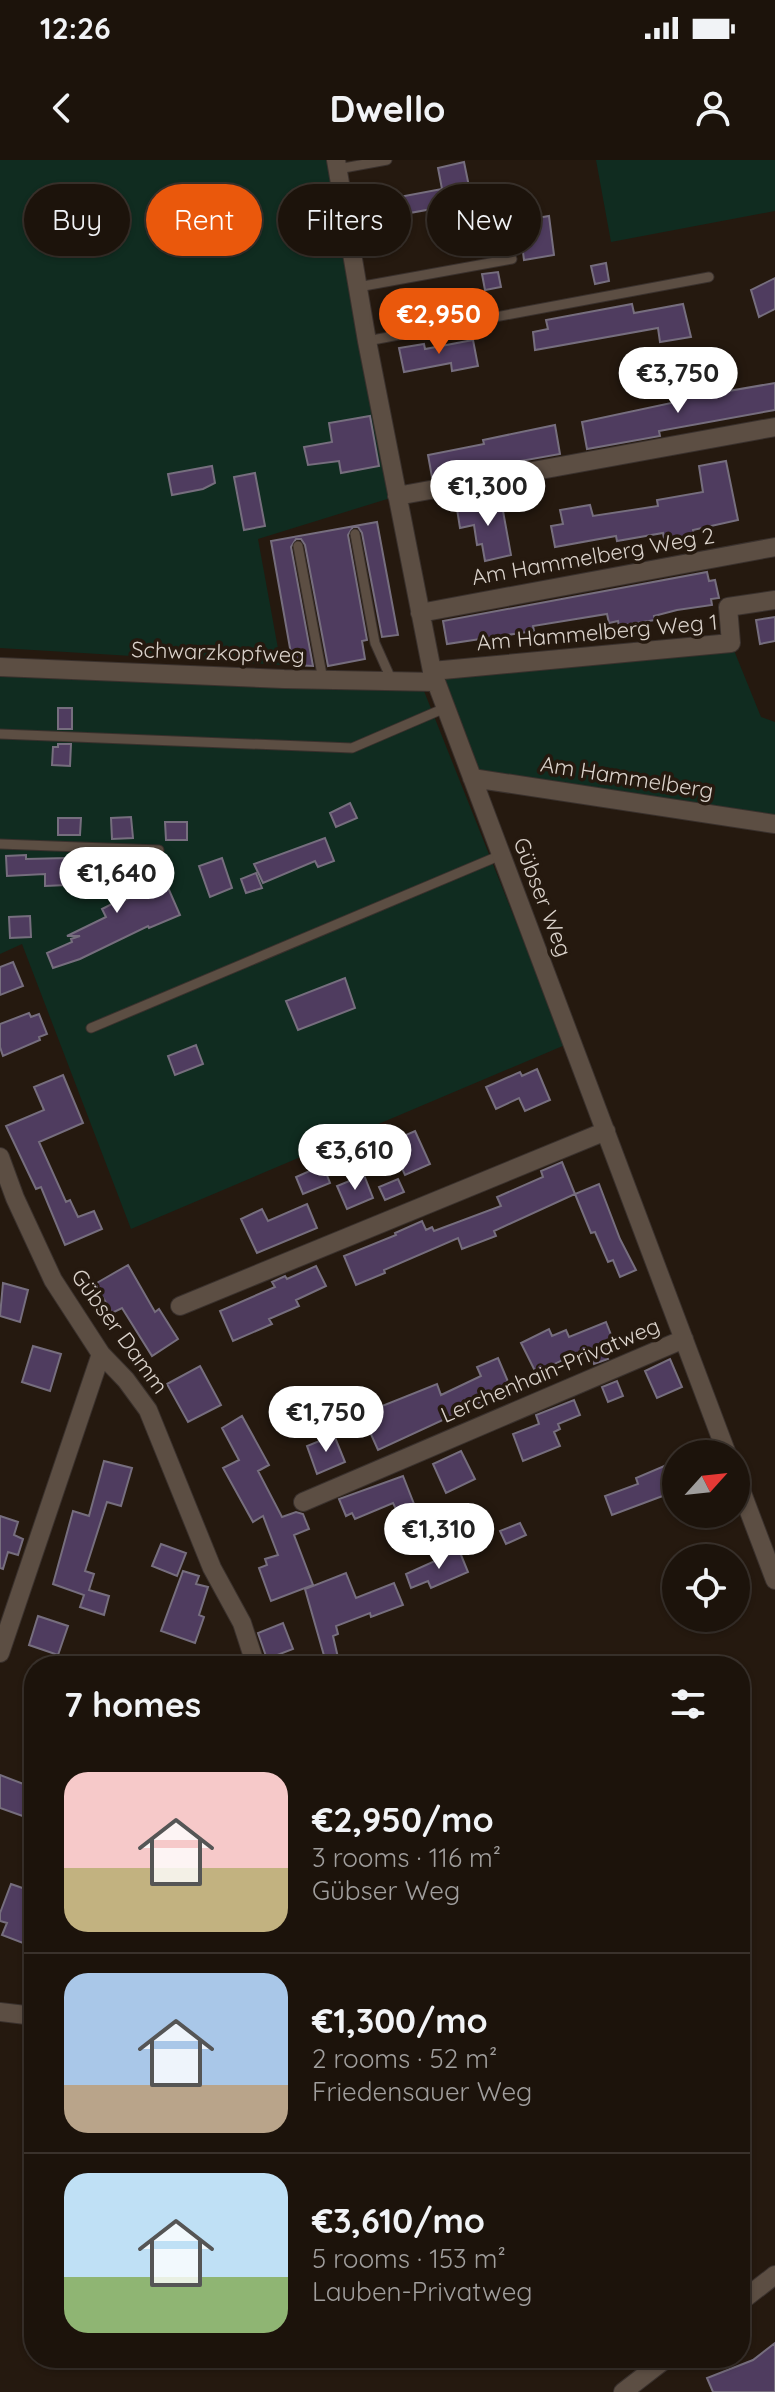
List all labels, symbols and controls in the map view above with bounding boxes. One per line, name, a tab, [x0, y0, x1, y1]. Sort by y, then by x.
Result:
text: 12:26	[40, 9, 111, 47]
icon: back	[40, 86, 84, 130]
text: Dwello	[329, 86, 446, 131]
icon: person	[691, 86, 735, 130]
chip: Buy	[24, 184, 130, 256]
chip: Rent	[146, 184, 262, 256]
chip: Filters	[278, 184, 411, 256]
chip: New	[427, 184, 541, 256]
pin: €2,950	[374, 288, 504, 356]
text: €2,950	[397, 297, 481, 330]
pin: €3,750	[613, 347, 743, 415]
text: €3,750	[637, 356, 719, 389]
pin: €1,300	[423, 460, 553, 528]
text: €1,300	[448, 469, 528, 502]
street label: Am Hammelberg Weg 2	[469, 521, 717, 591]
street label: Am Hammelberg Weg 1	[475, 608, 719, 656]
street label: Schwarzkopfweg	[131, 635, 305, 669]
street label: Am Hammelberg	[539, 750, 715, 804]
street label: Gübser Weg	[507, 833, 579, 961]
pin: €1,640	[52, 847, 182, 915]
text: €1,640	[77, 856, 157, 889]
pin: €3,610	[290, 1124, 420, 1192]
text: €3,610	[316, 1133, 394, 1166]
street label: Gübser Damm	[65, 1263, 175, 1399]
street label: Lerchenhain-Privatweg	[436, 1311, 664, 1429]
pin: €1,750	[261, 1386, 391, 1454]
text: €1,750	[287, 1395, 365, 1428]
north arrow	[662, 1440, 750, 1528]
map controls	[662, 1440, 750, 1632]
pin: €1,310	[374, 1503, 504, 1571]
text: €1,310	[402, 1512, 476, 1545]
button: locate	[662, 1544, 750, 1632]
icon: filters	[666, 1682, 710, 1726]
text: 7 homes	[64, 1683, 201, 1726]
text: €2,950/mo	[312, 1798, 494, 1841]
icon: home	[128, 1804, 224, 1900]
text: 3 rooms · 116 m²	[312, 1841, 501, 1874]
text: Gübser Weg	[312, 1874, 460, 1907]
text: €1,300/mo	[312, 1999, 488, 2042]
icon: home	[128, 2005, 224, 2101]
text: 2 rooms · 52 m²	[312, 2042, 497, 2075]
text: Friedensauer Weg	[312, 2075, 532, 2108]
text: €3,610/mo	[312, 2199, 485, 2242]
icon: home	[128, 2205, 224, 2301]
text: 5 rooms · 153 m²	[312, 2242, 506, 2275]
text: Lauben-Privatweg	[312, 2275, 532, 2308]

